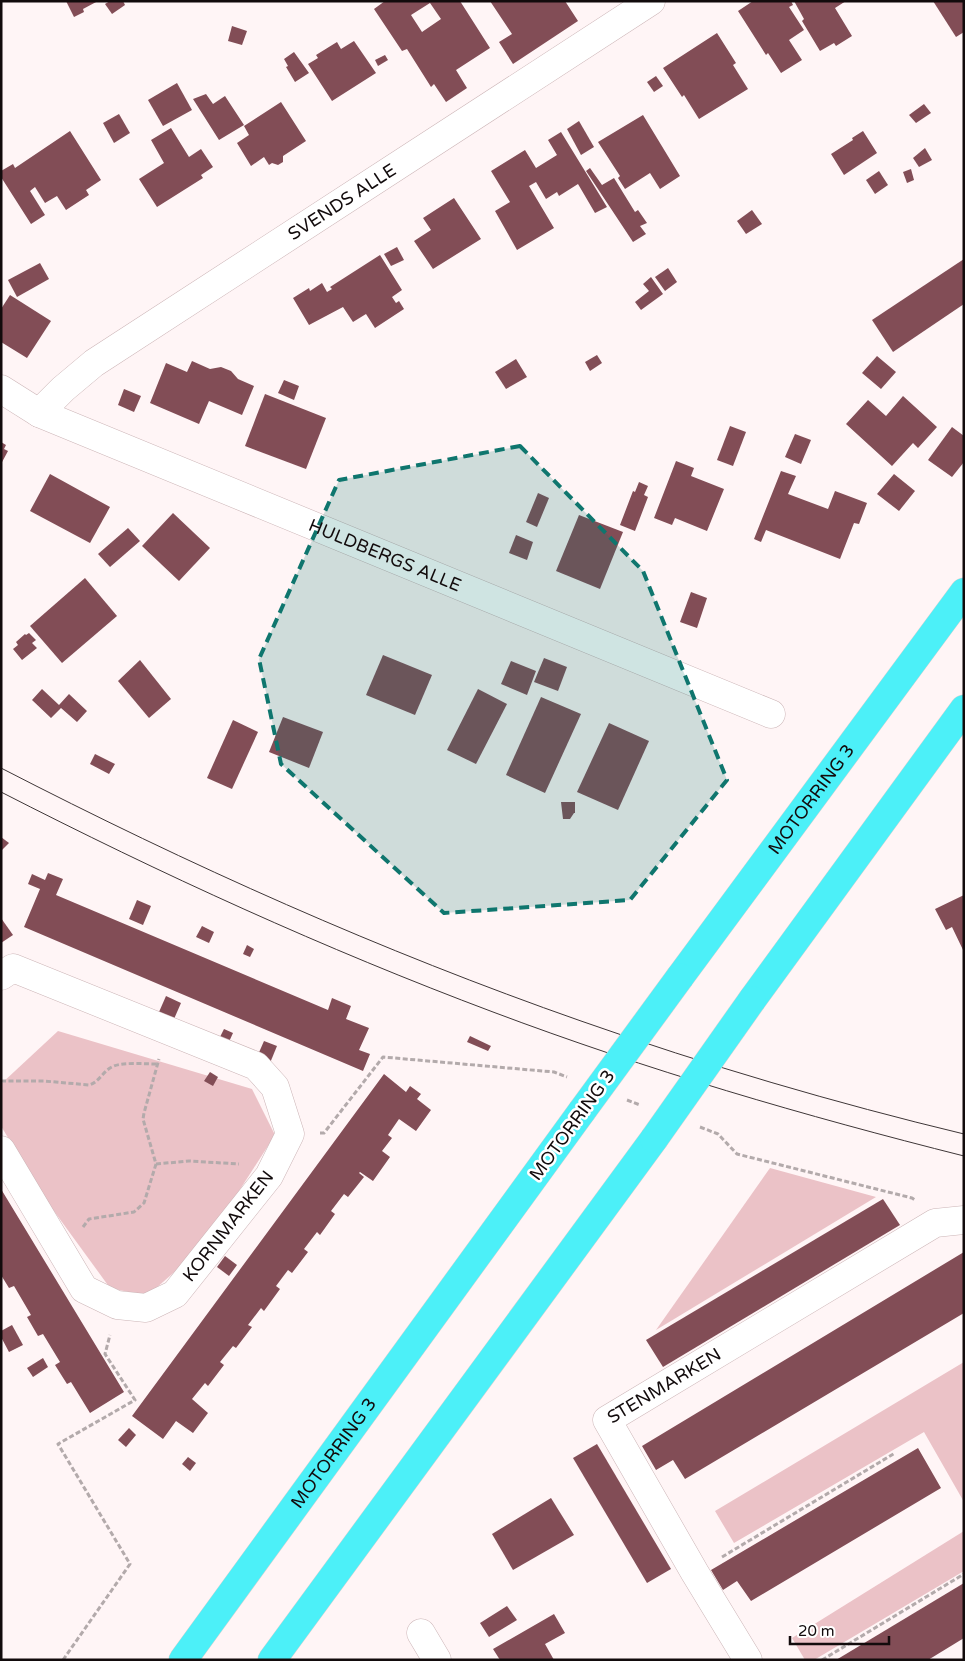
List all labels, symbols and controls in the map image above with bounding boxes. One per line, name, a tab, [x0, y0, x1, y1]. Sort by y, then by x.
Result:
street label: SVENDS ALLE	[284, 159, 400, 245]
street label: HULDBERGS ALLE	[305, 514, 465, 596]
street label: MOTORRING 3	[763, 740, 859, 859]
street label: MOTORRING 3	[524, 1065, 620, 1185]
street label: KORNMARKEN	[178, 1166, 278, 1286]
street label: STENMARKEN	[603, 1343, 725, 1428]
street label: MOTORRING 3	[286, 1393, 381, 1513]
scale bar	[790, 1614, 889, 1646]
text: 20 m	[798, 1622, 835, 1640]

